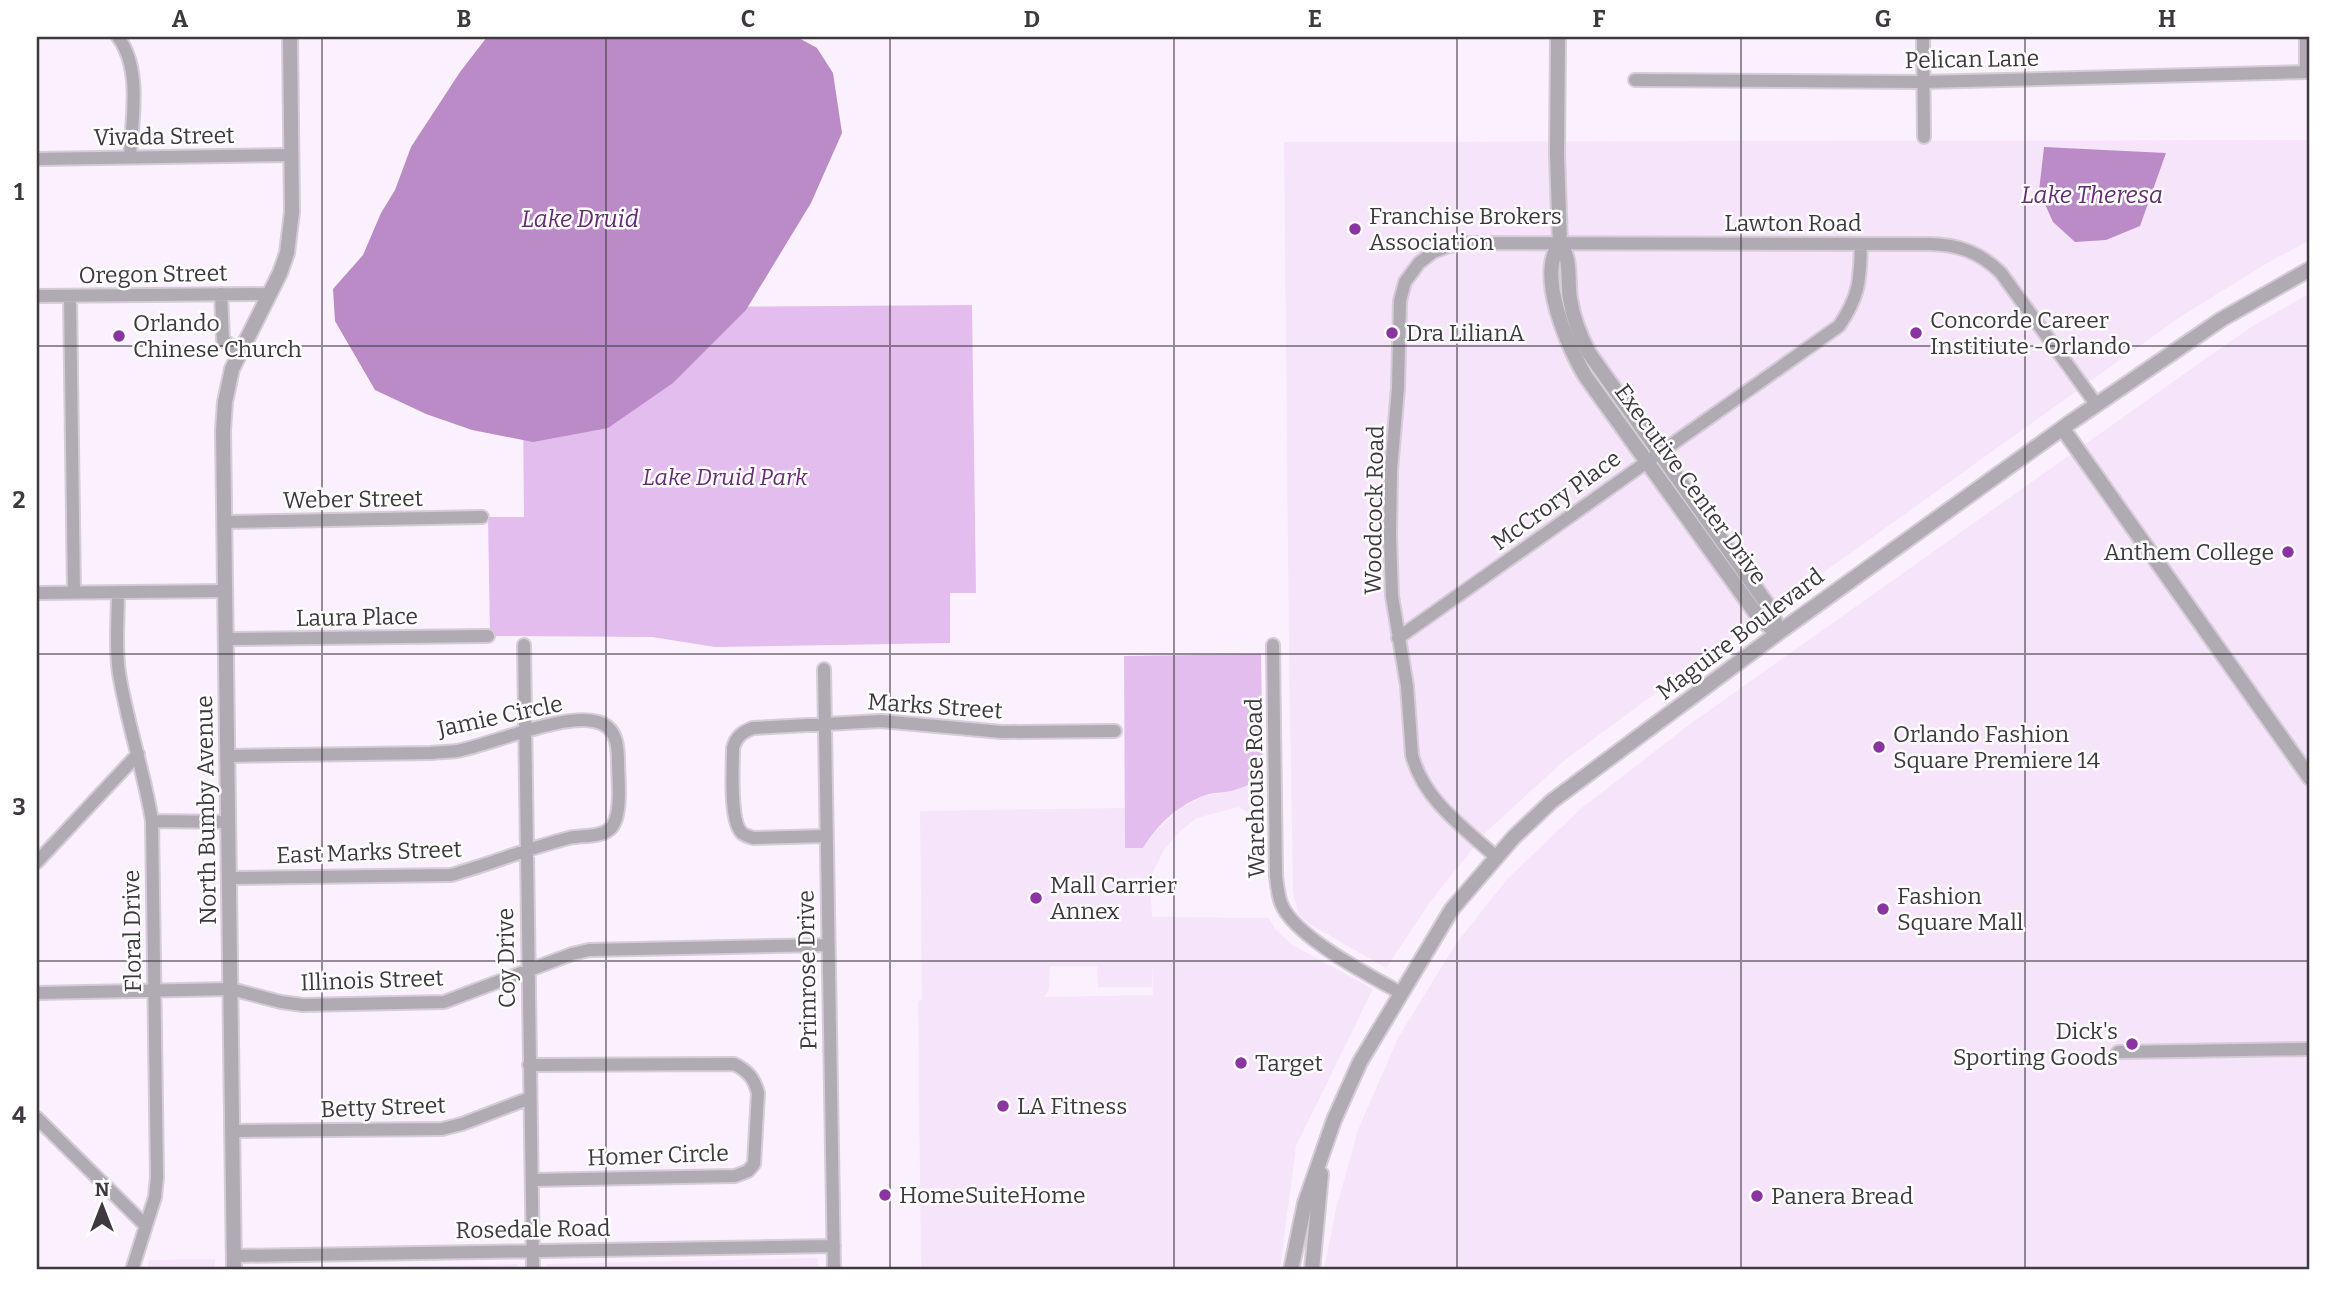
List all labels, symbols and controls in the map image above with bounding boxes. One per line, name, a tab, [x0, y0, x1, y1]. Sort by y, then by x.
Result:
text: A	[172, 5, 189, 33]
text: B	[457, 5, 471, 33]
text: C	[741, 5, 755, 33]
text: D	[1024, 5, 1040, 33]
text: E	[1308, 5, 1322, 33]
text: F	[1593, 5, 1606, 33]
text: G	[1875, 5, 1892, 33]
text: H	[2158, 5, 2176, 33]
street label: Pelican Lane	[1904, 44, 2040, 74]
street label: Vivada Street	[93, 121, 235, 151]
text: 1	[14, 178, 24, 206]
water label: Lake Theresa	[2021, 181, 2163, 209]
place label: Franchise Brokers Association	[1369, 202, 1562, 256]
water label: Lake Druid	[521, 205, 639, 233]
street label: Lawton Road	[1724, 209, 1862, 237]
marker: Franchise Brokers Association	[1347, 221, 1363, 237]
street label: Oregon Street	[78, 259, 228, 289]
place label: Concorde Career Institiute -Orlando	[1930, 306, 2131, 360]
place label: Orlando Chinese Church	[133, 309, 302, 363]
place label: Dra LilianA	[1406, 319, 1525, 347]
marker: Dra LilianA	[1384, 325, 1400, 341]
marker: Concorde Career Institiute -Orlando	[1908, 325, 1924, 341]
marker: Orlando Chinese Church	[111, 328, 127, 344]
street label: Executive Center Drive	[1609, 378, 1773, 590]
street label: Woodcock Road	[1359, 425, 1389, 595]
street label: McCrory Place	[1486, 444, 1626, 556]
park label: Lake Druid Park	[642, 463, 808, 491]
street label: Weber Street	[283, 484, 423, 514]
text: 2	[13, 486, 26, 514]
place label: Anthem College	[2104, 538, 2274, 566]
marker: Anthem College	[2280, 544, 2296, 560]
street label: Maguire Boulevard	[1651, 562, 1829, 706]
street label: Laura Place	[296, 602, 418, 632]
street label: Marks Street	[867, 687, 1003, 725]
street label: Jamie Circle	[434, 689, 565, 743]
street label: North Bumby Avenue	[190, 695, 222, 925]
street label: Warehouse Road	[1239, 697, 1271, 878]
place label: Orlando Fashion Square Premiere 14	[1893, 720, 2101, 774]
marker: Orlando Fashion Square Premiere 14	[1871, 739, 1887, 755]
text: 3	[12, 793, 26, 821]
street label: East Marks Street	[276, 835, 462, 869]
street label: Floral Drive	[117, 870, 147, 992]
place label: Mall Carrier Annex	[1050, 871, 1177, 925]
place label: Fashion Square Mall	[1897, 882, 2024, 936]
street label: Primrose Drive	[792, 890, 822, 1050]
marker: Mall Carrier Annex	[1028, 890, 1044, 906]
marker: Fashion Square Mall	[1875, 901, 1891, 917]
street label: Coy Drive	[491, 908, 521, 1008]
street label: Illinois Street	[300, 964, 444, 996]
place label: Dick's Sporting Goods	[1953, 1017, 2118, 1071]
marker: Dick's Sporting Goods	[2124, 1036, 2140, 1052]
place label: Target	[1255, 1049, 1323, 1077]
marker: Target	[1233, 1055, 1249, 1071]
street label: Betty Street	[320, 1091, 446, 1123]
place label: LA Fitness	[1017, 1092, 1127, 1120]
marker: LA Fitness	[995, 1098, 1011, 1114]
text: 4	[12, 1101, 26, 1129]
street label: Homer Circle	[587, 1139, 729, 1171]
north arrow	[66, 1170, 136, 1240]
text: N	[95, 1178, 110, 1201]
place label: HomeSuiteHome	[899, 1181, 1085, 1209]
place label: Panera Bread	[1771, 1182, 1914, 1210]
marker: HomeSuiteHome	[877, 1187, 893, 1203]
marker: Panera Bread	[1749, 1188, 1765, 1204]
street label: Rosedale Road	[455, 1214, 611, 1244]

